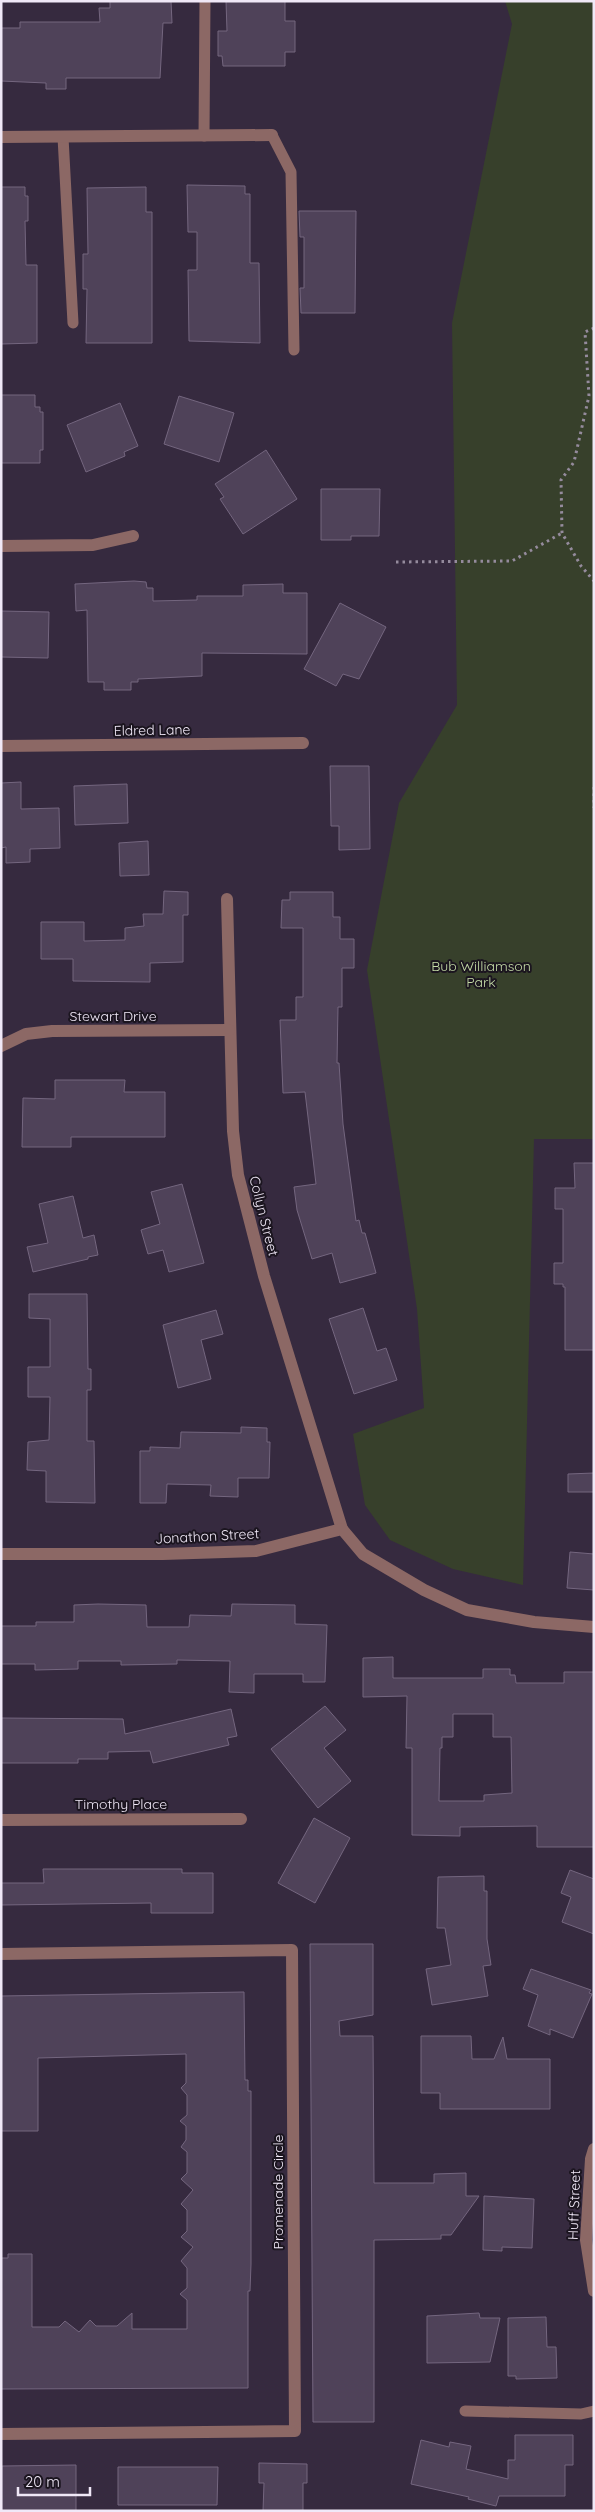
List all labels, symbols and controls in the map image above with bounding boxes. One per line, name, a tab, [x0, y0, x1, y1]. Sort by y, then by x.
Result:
street label: Eldred Lane	[113, 720, 191, 740]
park label: Bub Williamson Park	[431, 957, 531, 991]
street label: Stewart Drive	[69, 1007, 157, 1025]
street label: Collyn Street	[245, 1174, 283, 1258]
street label: Jonathon Street	[154, 1524, 260, 1548]
street label: Timothy Place	[75, 1795, 167, 1813]
street label: Promenade Circle	[269, 2135, 287, 2249]
street label: Huff Street	[564, 2169, 584, 2240]
scale bar	[18, 2464, 90, 2496]
text: 20 m	[25, 2472, 60, 2491]

